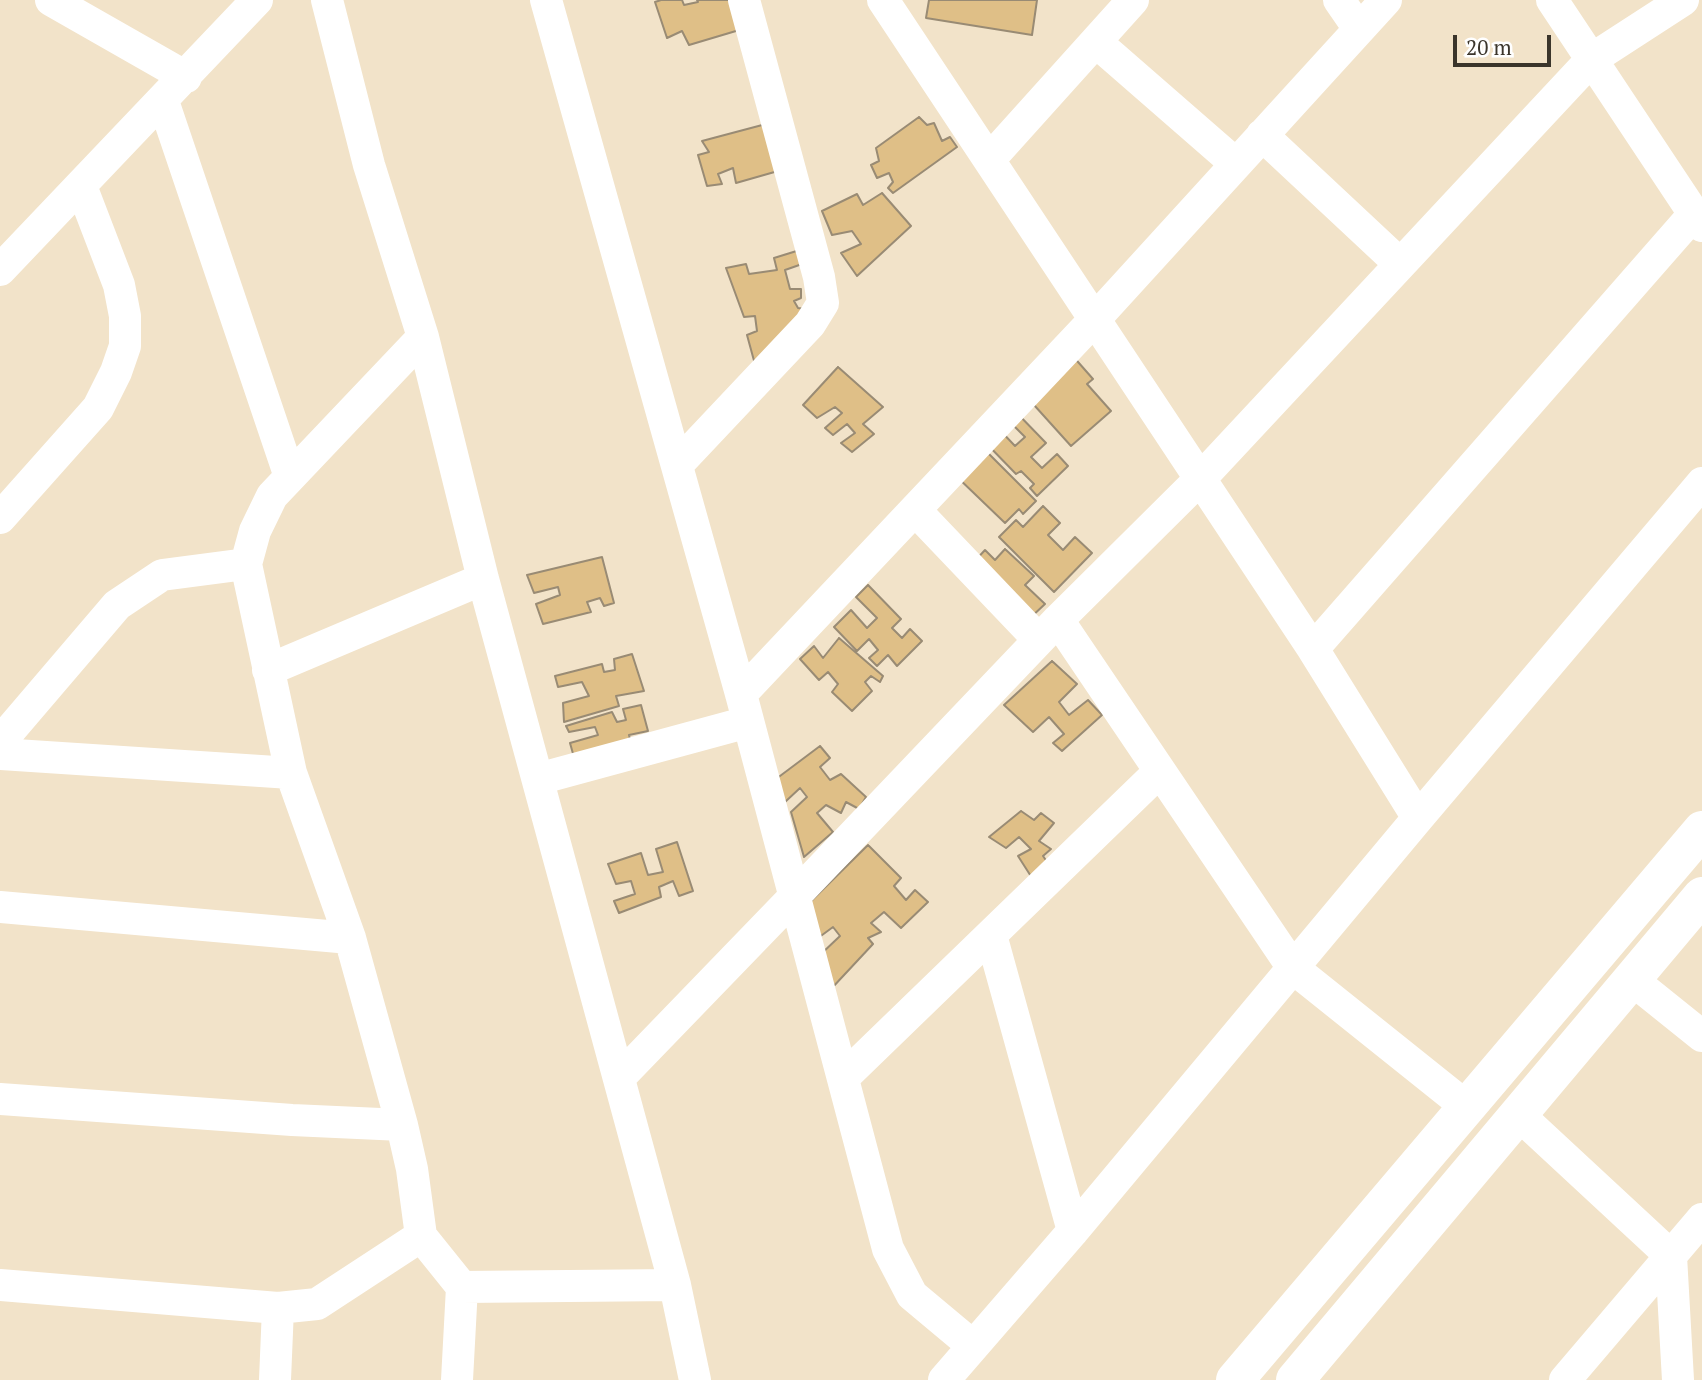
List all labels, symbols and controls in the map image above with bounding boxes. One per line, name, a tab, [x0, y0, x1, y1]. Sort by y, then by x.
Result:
scale bar	[1457, 21, 1555, 65]
text: 20 m	[1466, 33, 1512, 61]

